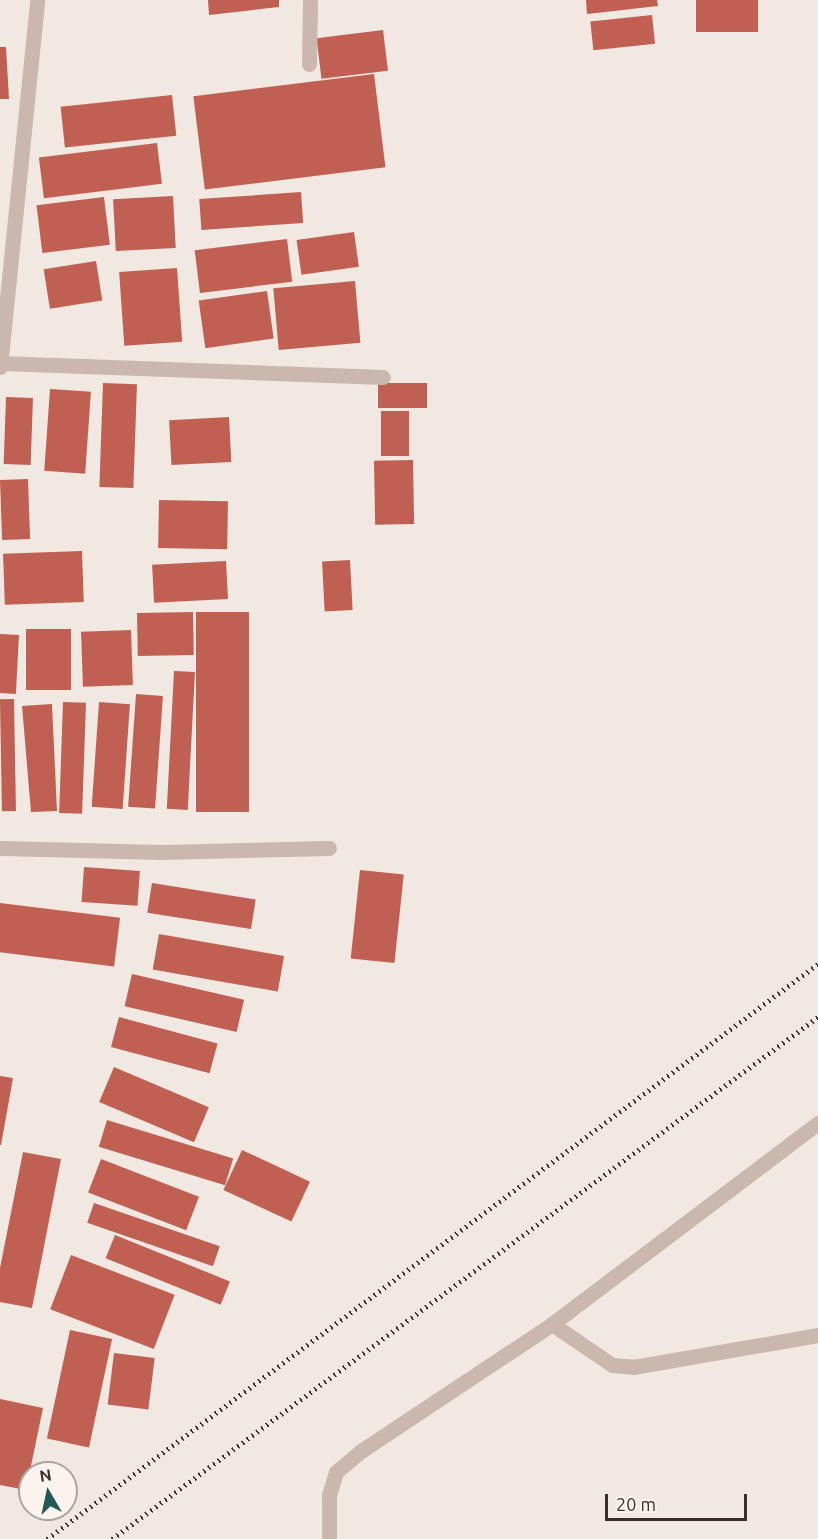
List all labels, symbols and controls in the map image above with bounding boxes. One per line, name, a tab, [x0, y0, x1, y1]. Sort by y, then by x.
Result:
north arrow	[18, 1461, 78, 1521]
text: N	[38, 1465, 53, 1485]
scale bar	[608, 1482, 750, 1520]
text: 20 m	[616, 1494, 656, 1514]

